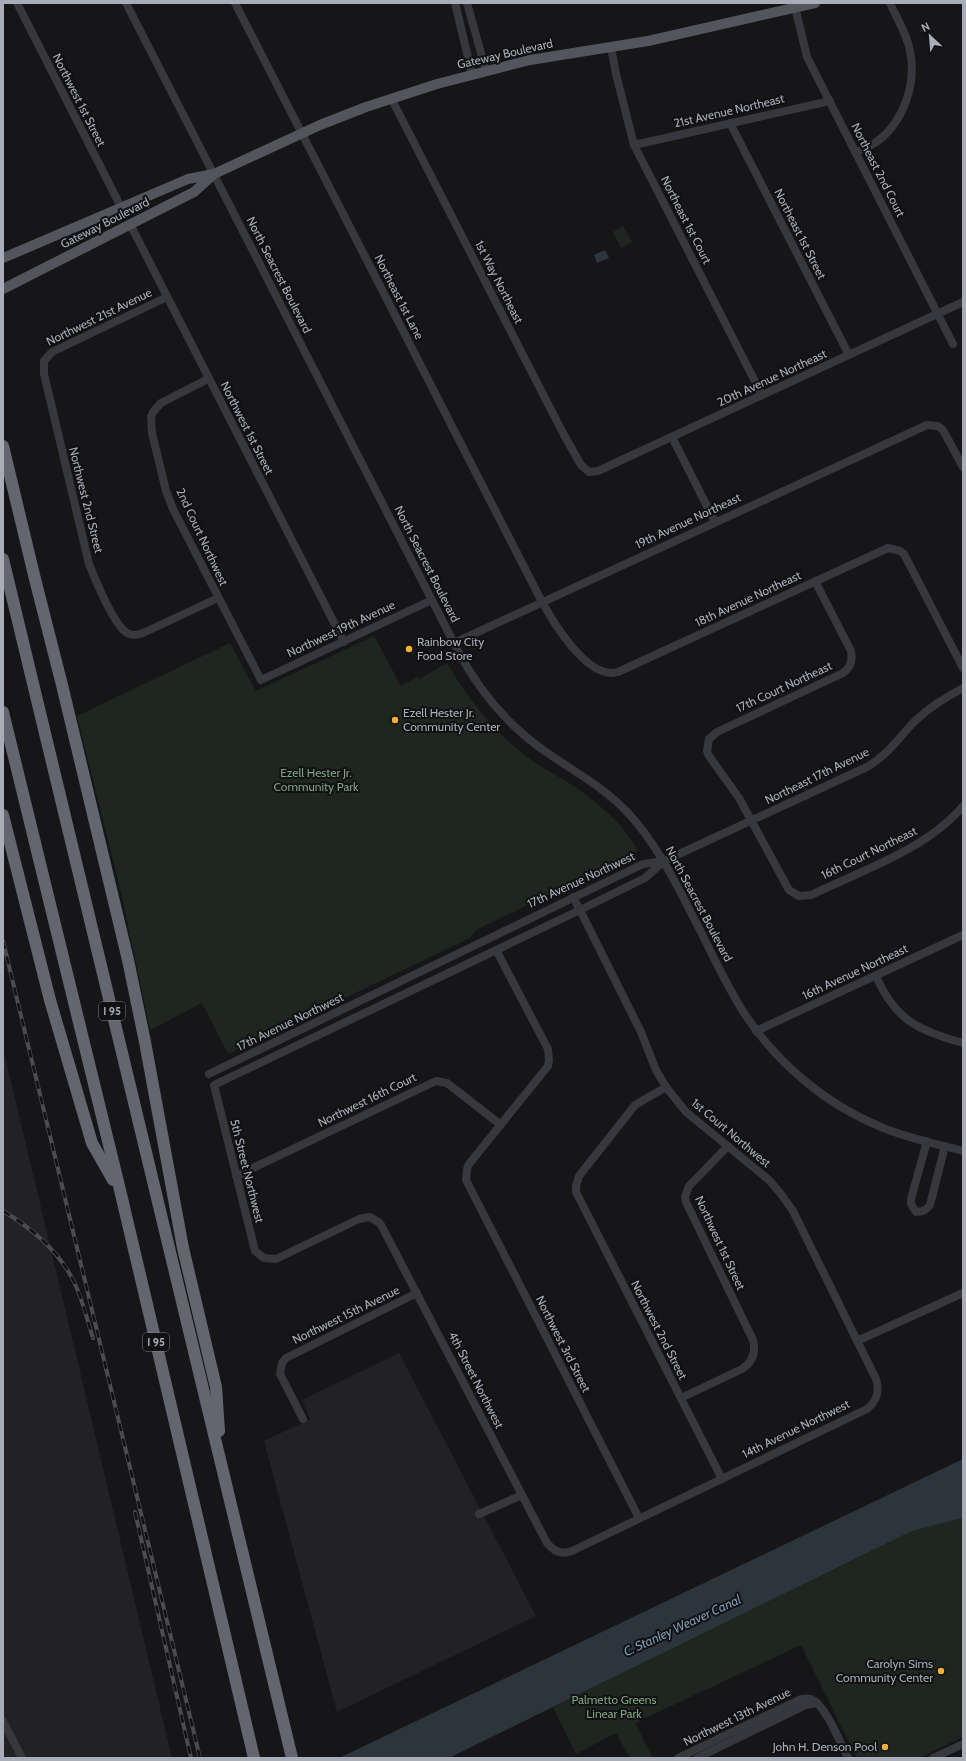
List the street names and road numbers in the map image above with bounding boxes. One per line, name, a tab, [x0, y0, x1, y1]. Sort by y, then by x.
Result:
street label: Gateway Boulevard	[456, 35, 554, 72]
street label: Northwest 1st Street	[50, 51, 109, 149]
street label: 21st Avenue Northeast	[672, 91, 786, 131]
street label: Northeast 2nd Court	[848, 120, 909, 219]
street label: Northeast 1st Court	[658, 173, 715, 266]
street label: Northeast 1st Street	[771, 186, 830, 281]
street label: Gateway Boulevard	[58, 194, 152, 251]
street label: North Seacrest Boulevard	[244, 214, 315, 335]
street label: 1st Way Northeast	[472, 238, 527, 326]
street label: Northeast 1st Lane	[372, 252, 427, 342]
street label: Northwest 21st Avenue	[44, 284, 154, 349]
street label: 20th Avenue Northeast	[715, 346, 829, 409]
street label: Northwest 1st Street	[218, 379, 277, 477]
street label: Northwest 2nd Street	[66, 445, 107, 554]
street label: 2nd Court Northwest	[173, 486, 232, 588]
street label: 19th Avenue Northeast	[633, 489, 743, 552]
street label: North Seacrest Boulevard	[392, 503, 463, 624]
street label: 18th Avenue Northeast	[692, 567, 803, 630]
street label: Northwest 19th Avenue	[284, 597, 397, 660]
street label: 17th Court Northeast	[733, 658, 834, 715]
street label: Northeast 17th Avenue	[762, 744, 871, 807]
street label: 16th Court Northeast	[818, 823, 919, 882]
street label: North Seacrest Boulevard	[663, 843, 736, 964]
street label: 17th Avenue Northwest	[525, 848, 637, 911]
street label: 16th Avenue Northeast	[800, 940, 910, 1003]
street label: 17th Avenue Northwest	[234, 989, 346, 1054]
road number: I 95	[99, 1002, 125, 1020]
street label: Northwest 16th Court	[315, 1069, 418, 1130]
street label: 1st Court Northwest	[689, 1095, 774, 1170]
street label: 5th Street Northwest	[227, 1118, 268, 1224]
street label: Northwest 1st Street	[692, 1193, 749, 1292]
street label: Northwest 2nd Street	[628, 1278, 691, 1382]
street label: Northwest 15th Avenue	[290, 1282, 402, 1347]
street label: Northwest 3rd Street	[533, 1293, 594, 1394]
street label: 4th Street Northwest	[446, 1329, 507, 1431]
road number: I 95	[143, 1333, 169, 1351]
street label: 14th Avenue Northwest	[740, 1396, 852, 1461]
street label: Northwest 13th Avenue	[681, 1684, 793, 1749]

